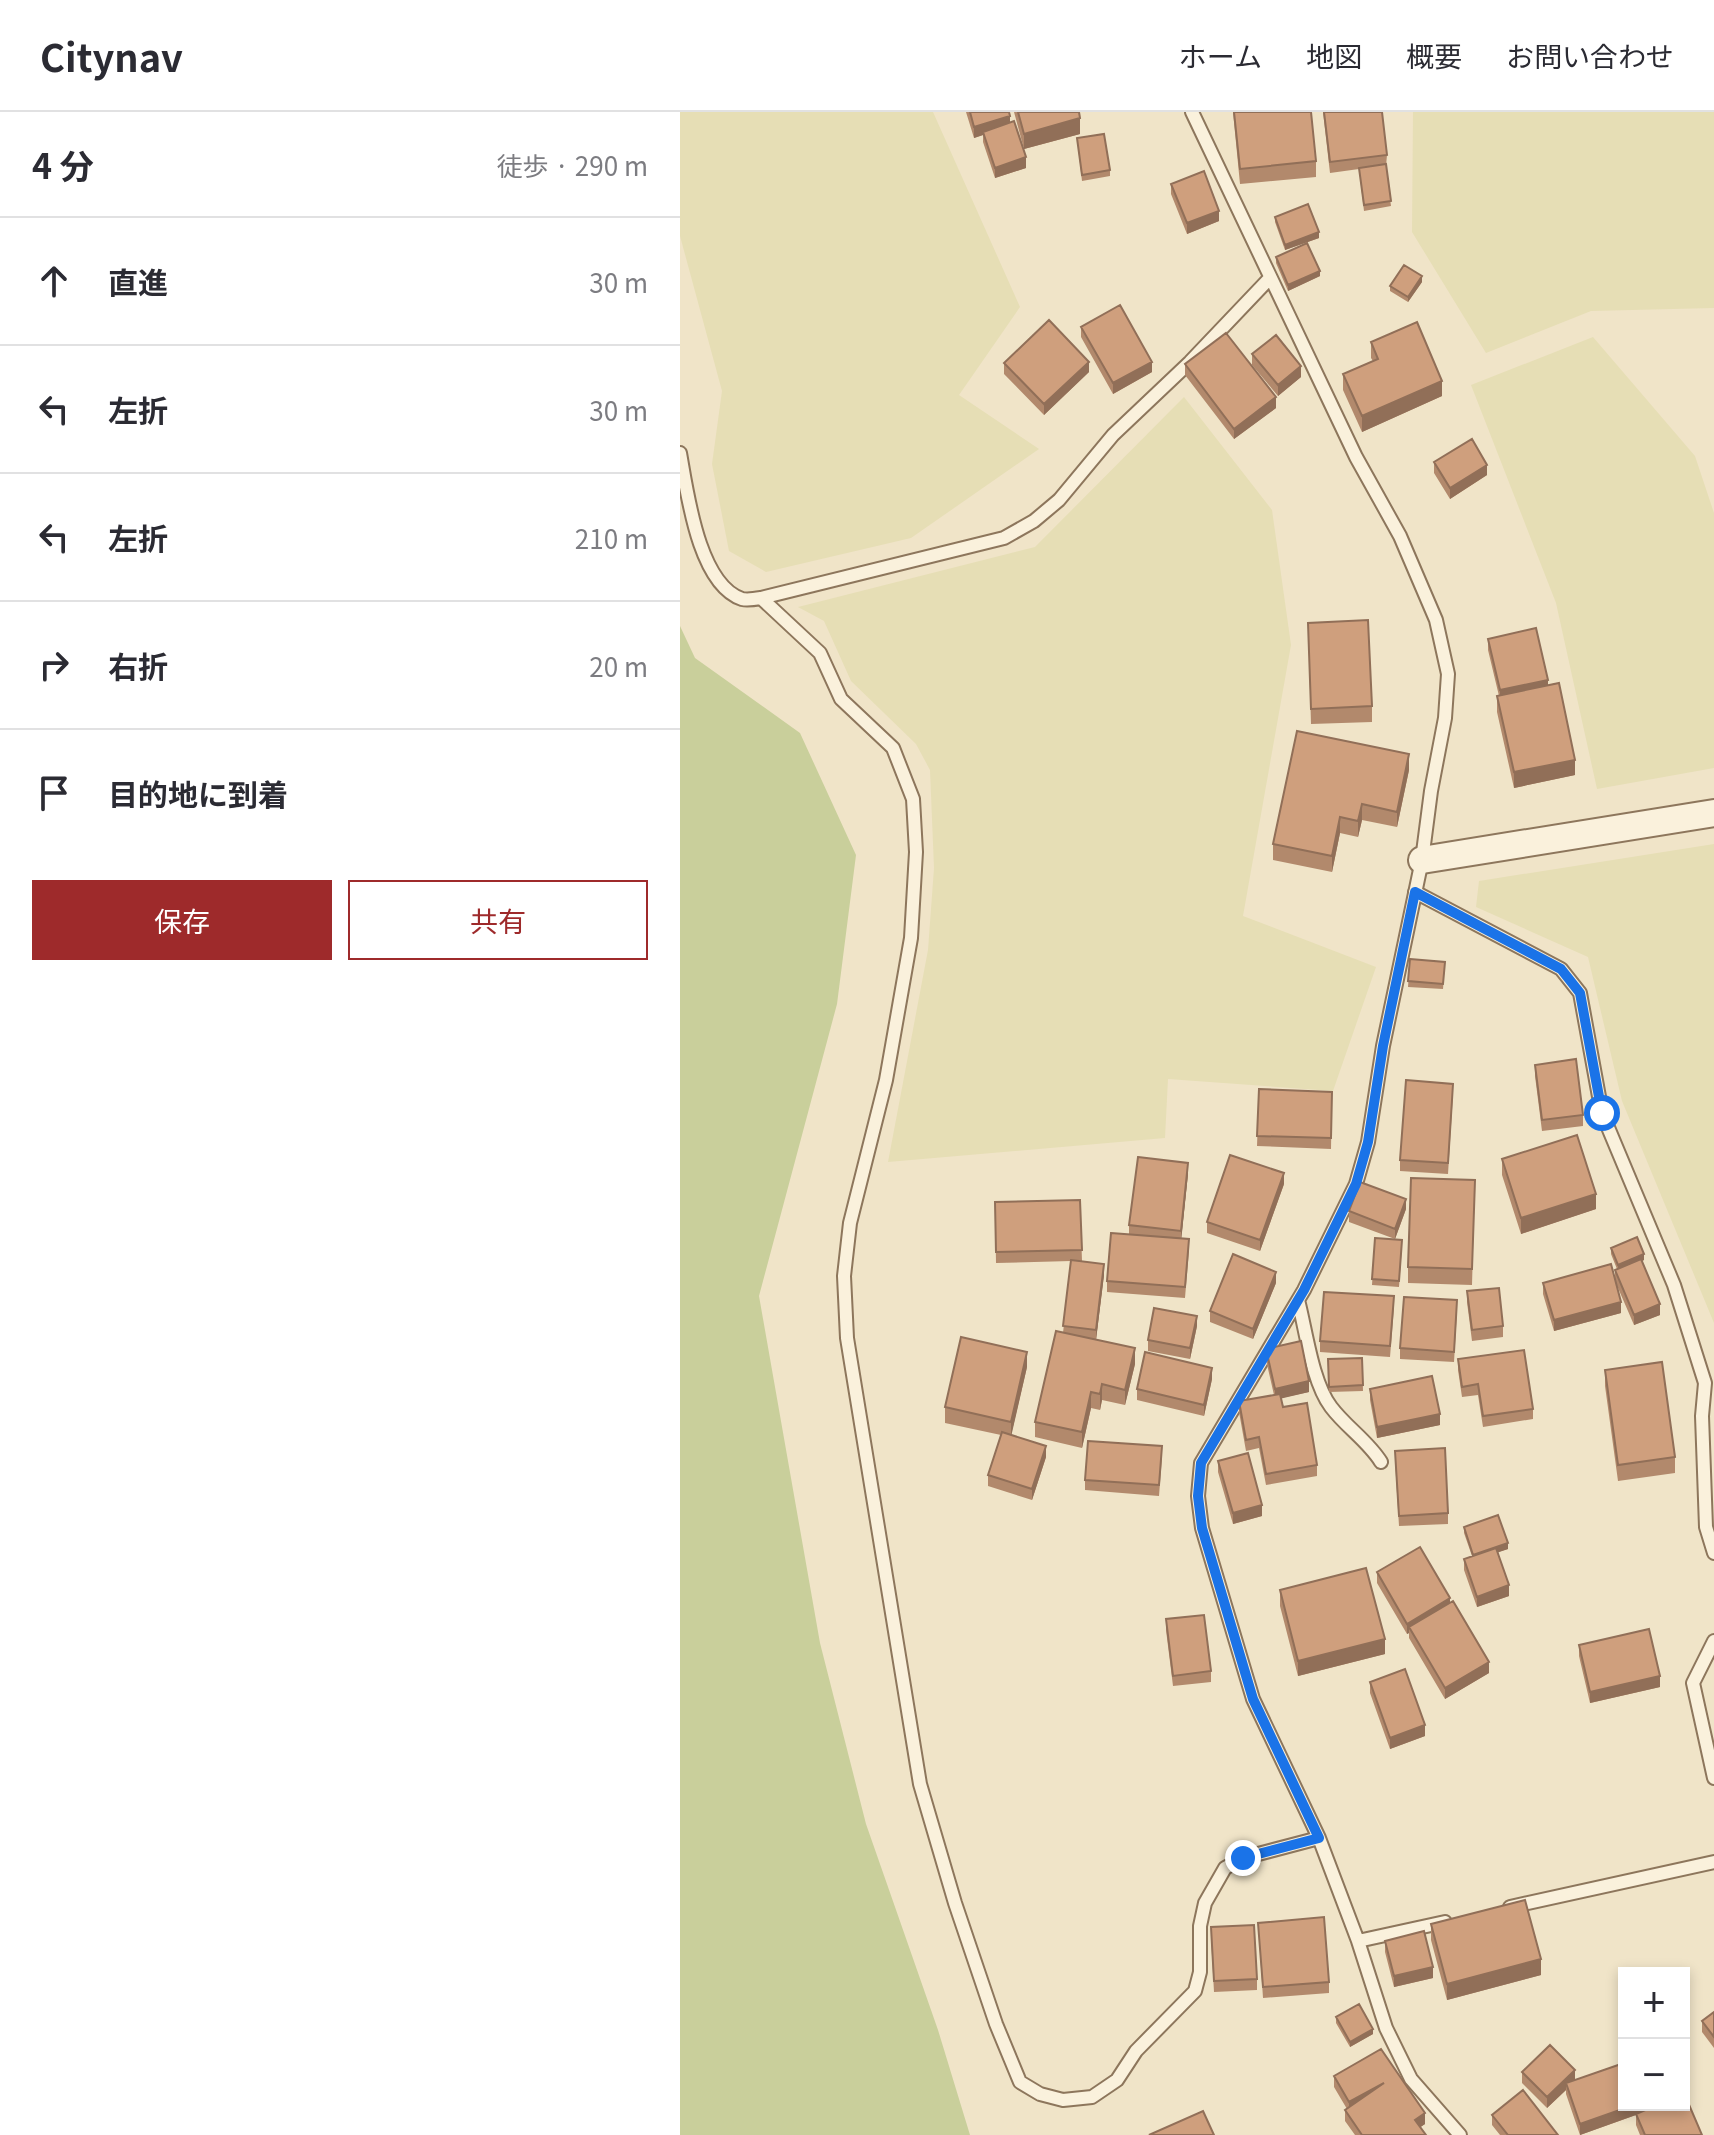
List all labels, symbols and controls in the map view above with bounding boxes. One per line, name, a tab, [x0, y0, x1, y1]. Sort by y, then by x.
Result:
text: Citynav	[40, 28, 183, 83]
text: ホーム	[1179, 35, 1262, 75]
text: 地図	[1306, 35, 1362, 75]
text: 概要	[1406, 35, 1462, 75]
text: お問い合わせ	[1506, 35, 1674, 75]
text: 4 分	[32, 140, 94, 189]
text: 徒歩 · 290 m	[497, 146, 648, 183]
icon: ahead	[32, 259, 76, 303]
text: 直進	[108, 259, 168, 303]
text: 30 m	[589, 263, 648, 300]
icon: left	[32, 387, 76, 431]
text: 左折	[108, 387, 168, 431]
text: 30 m	[589, 391, 648, 428]
icon: left	[32, 515, 76, 559]
text: 左折	[108, 515, 168, 559]
text: 210 m	[575, 519, 648, 556]
icon: right	[32, 643, 76, 687]
text: 右折	[108, 643, 168, 687]
text: 20 m	[589, 647, 648, 684]
icon: arrive	[32, 771, 76, 815]
text: 目的地に到着	[108, 771, 288, 815]
button: 保存	[32, 880, 332, 960]
button: 共有	[348, 880, 648, 960]
route start	[1584, 1095, 1620, 1131]
route end	[1225, 1840, 1261, 1876]
map controls	[1618, 1967, 1690, 2111]
button: +	[1618, 1967, 1690, 2039]
button: −	[1618, 2039, 1690, 2111]

